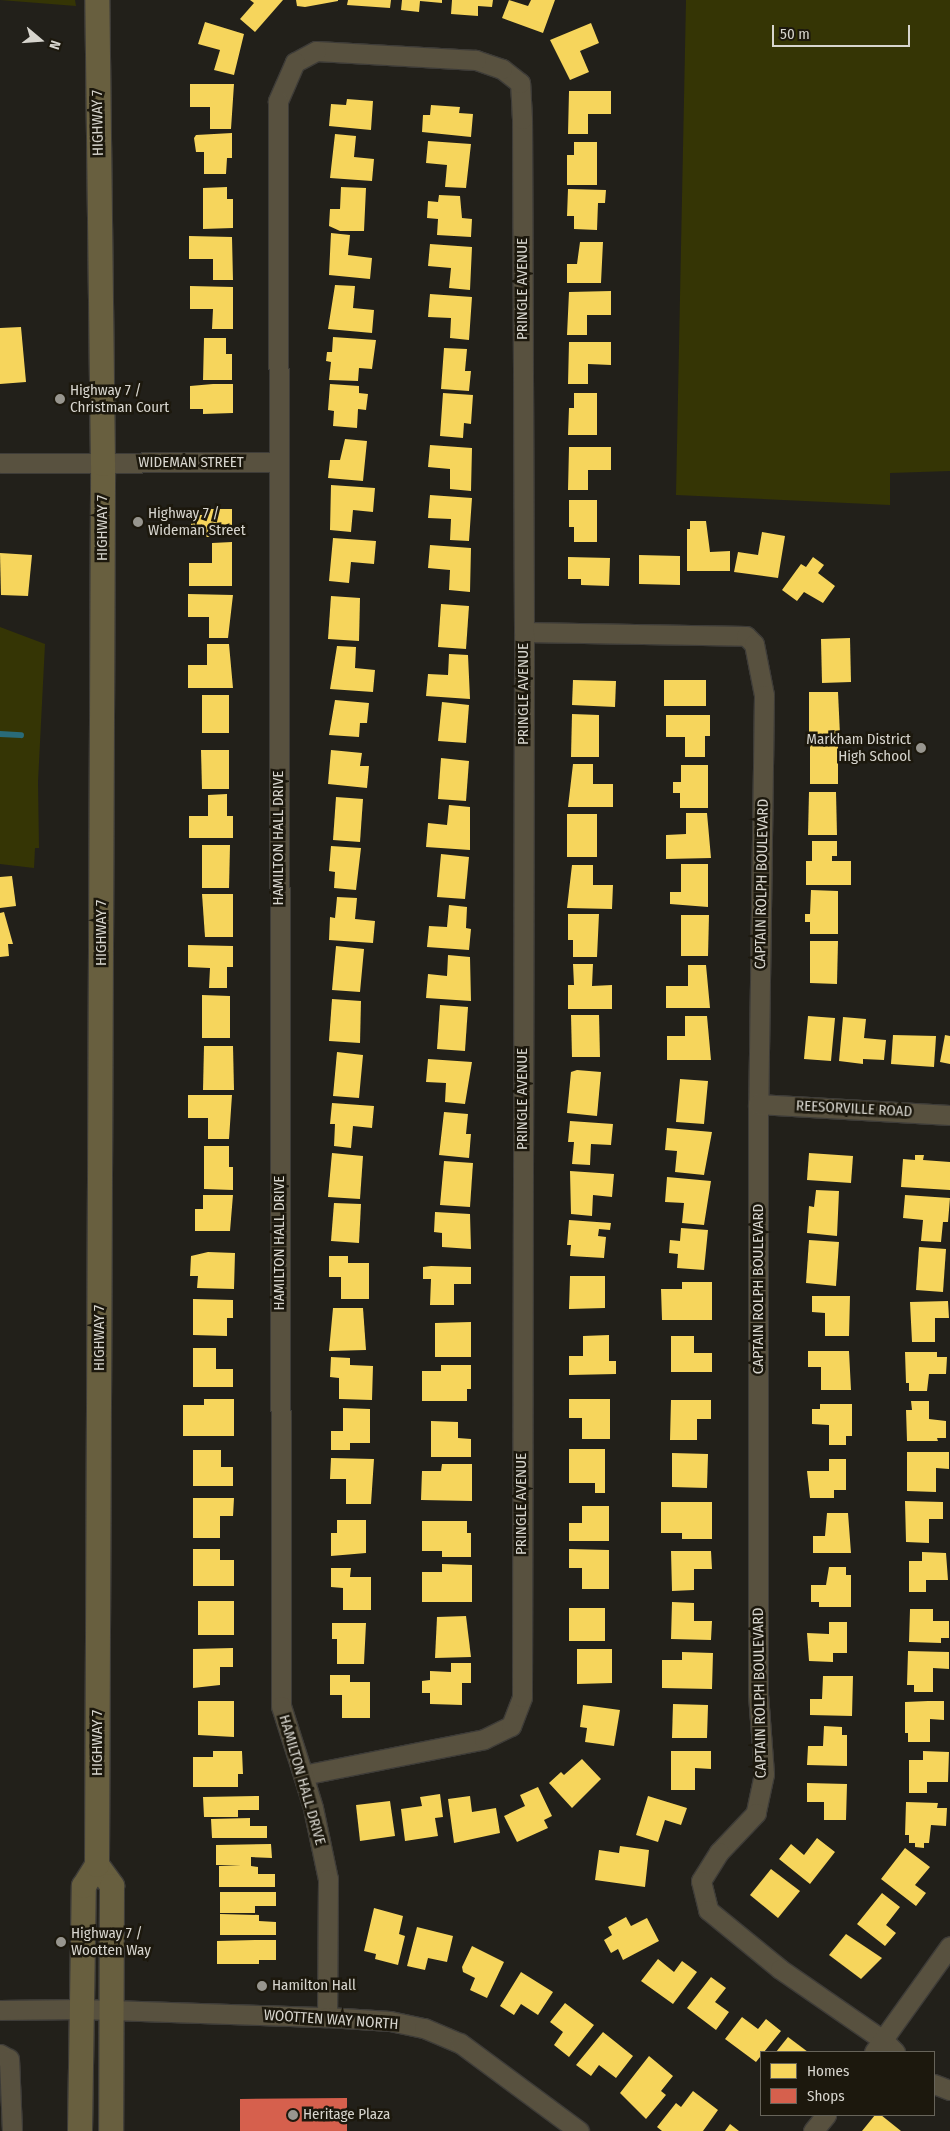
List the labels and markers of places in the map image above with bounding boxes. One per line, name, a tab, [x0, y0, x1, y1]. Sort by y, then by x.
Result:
place label: Highway 7 / Christman Court	[70, 381, 169, 416]
marker: Highway 7 / Christman Court	[54, 393, 66, 405]
place label: Highway 7 / Wideman Street	[148, 504, 246, 539]
marker: Highway 7 / Wideman Street	[132, 516, 144, 528]
place label: Markham District High School	[806, 730, 911, 765]
marker: Markham District High School	[915, 742, 927, 754]
place label: Highway 7 / Wootten Way	[71, 1924, 151, 1959]
marker: Highway 7 / Wootten Way	[55, 1936, 67, 1948]
place label: Hamilton Hall	[272, 1977, 356, 1995]
marker: Hamilton Hall	[256, 1980, 268, 1992]
place label: Heritage Plaza	[303, 2106, 390, 2124]
marker: Heritage Plaza	[287, 2109, 299, 2121]

